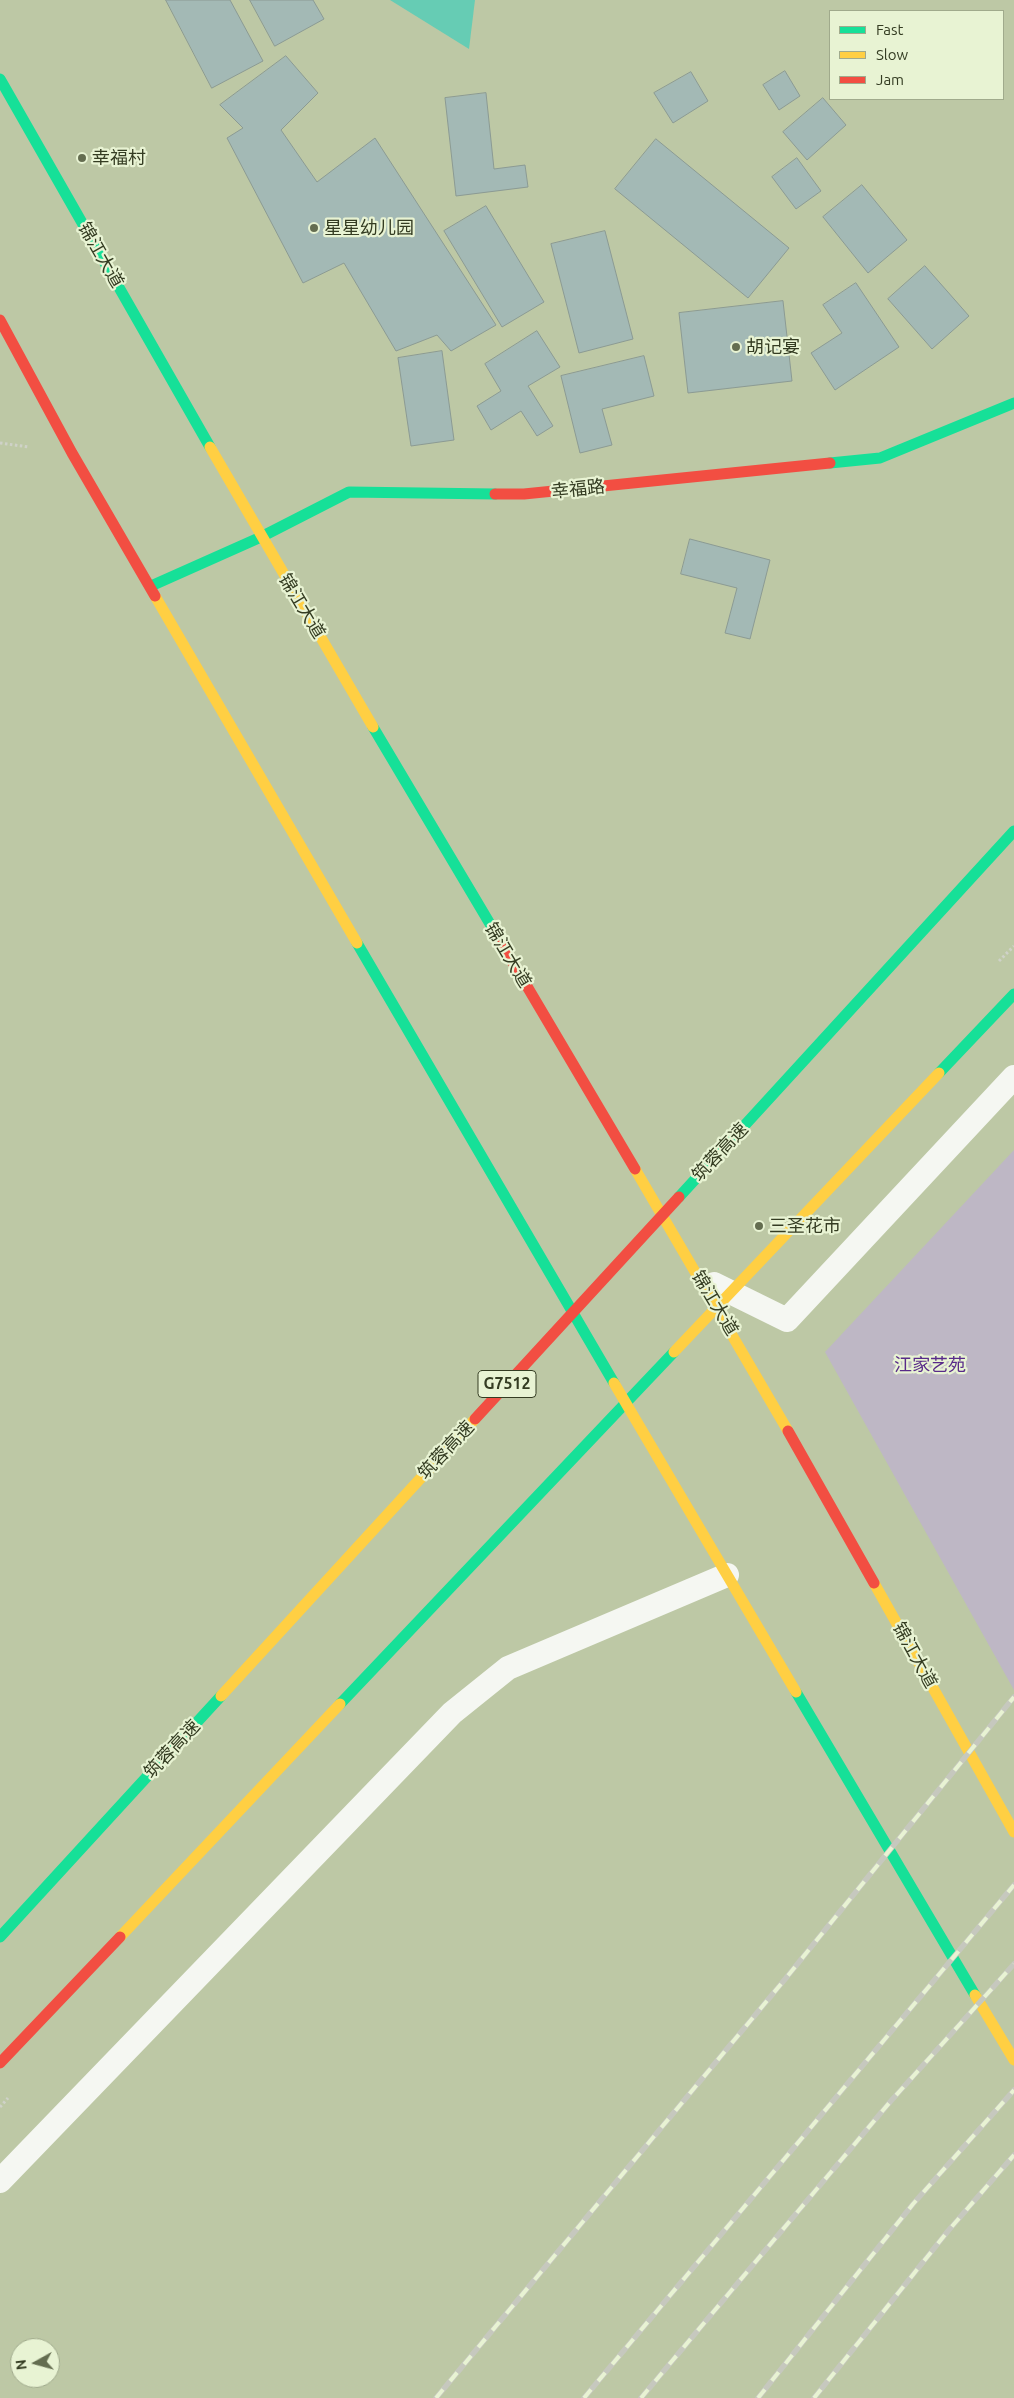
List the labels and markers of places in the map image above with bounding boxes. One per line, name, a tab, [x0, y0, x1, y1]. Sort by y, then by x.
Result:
place label: 幸福村	[92, 147, 146, 169]
marker: 幸福村	[76, 152, 88, 164]
place label: 星星幼儿园	[324, 217, 414, 239]
marker: 星星幼儿园	[308, 222, 320, 234]
place label: 胡记宴	[746, 336, 800, 358]
marker: 胡记宴	[730, 341, 742, 353]
place label: 三圣花市	[769, 1215, 841, 1237]
marker: 三圣花市	[753, 1220, 765, 1232]

